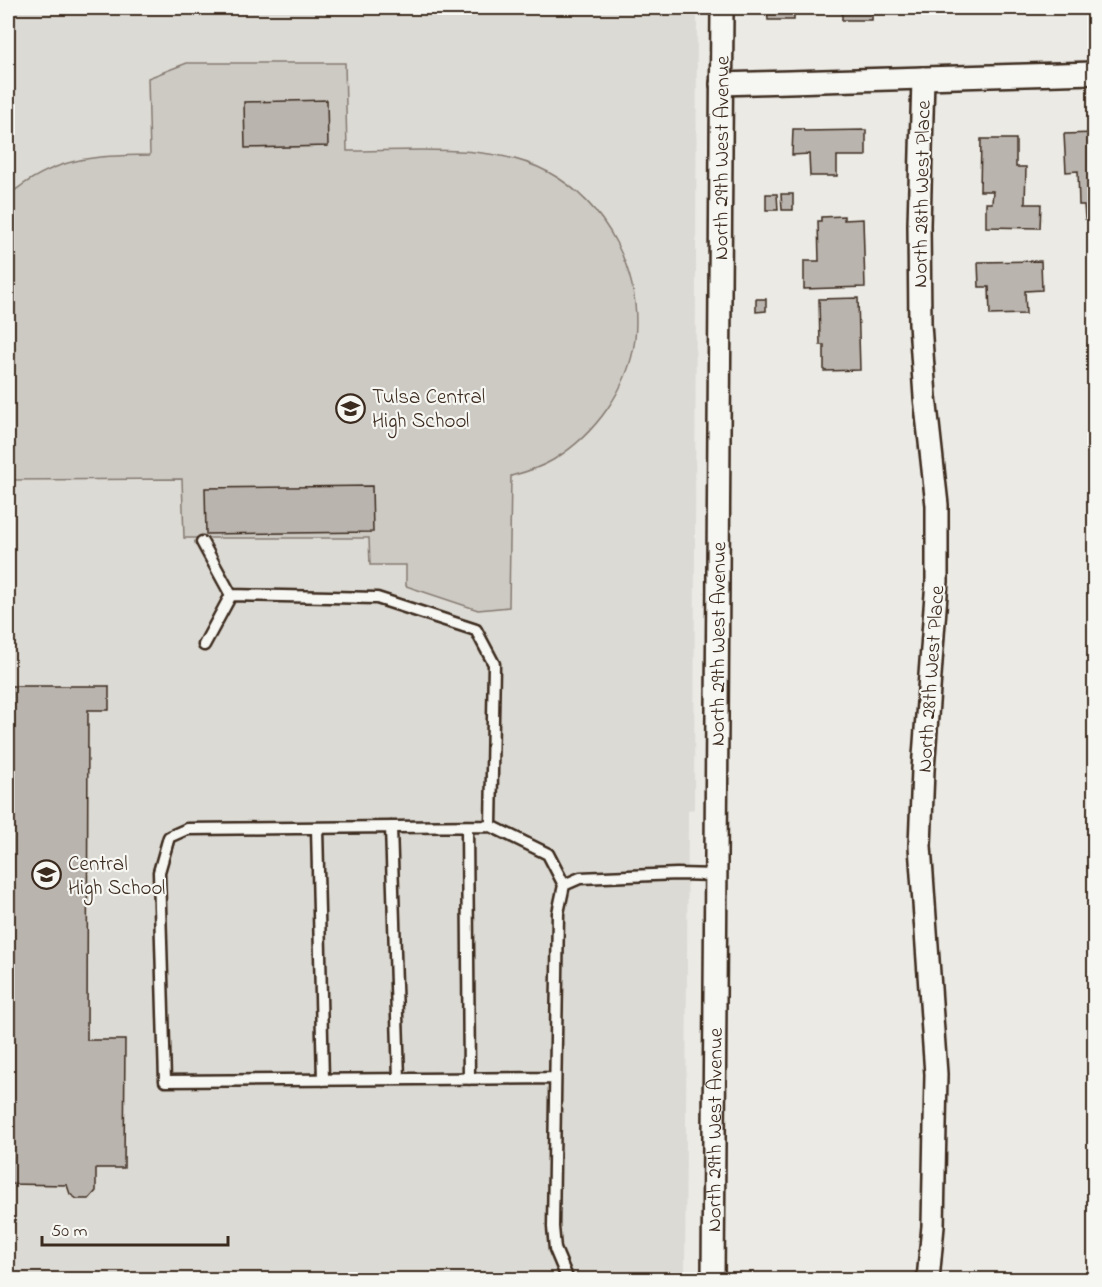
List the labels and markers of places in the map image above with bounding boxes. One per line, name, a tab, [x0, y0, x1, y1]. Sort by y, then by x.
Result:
place label: Tulsa Central High School	[372, 383, 485, 439]
school or university icon: Tulsa Central High School	[335, 392, 367, 424]
place label: Central High School	[68, 850, 165, 906]
school or university icon: Central High School	[31, 859, 63, 891]

